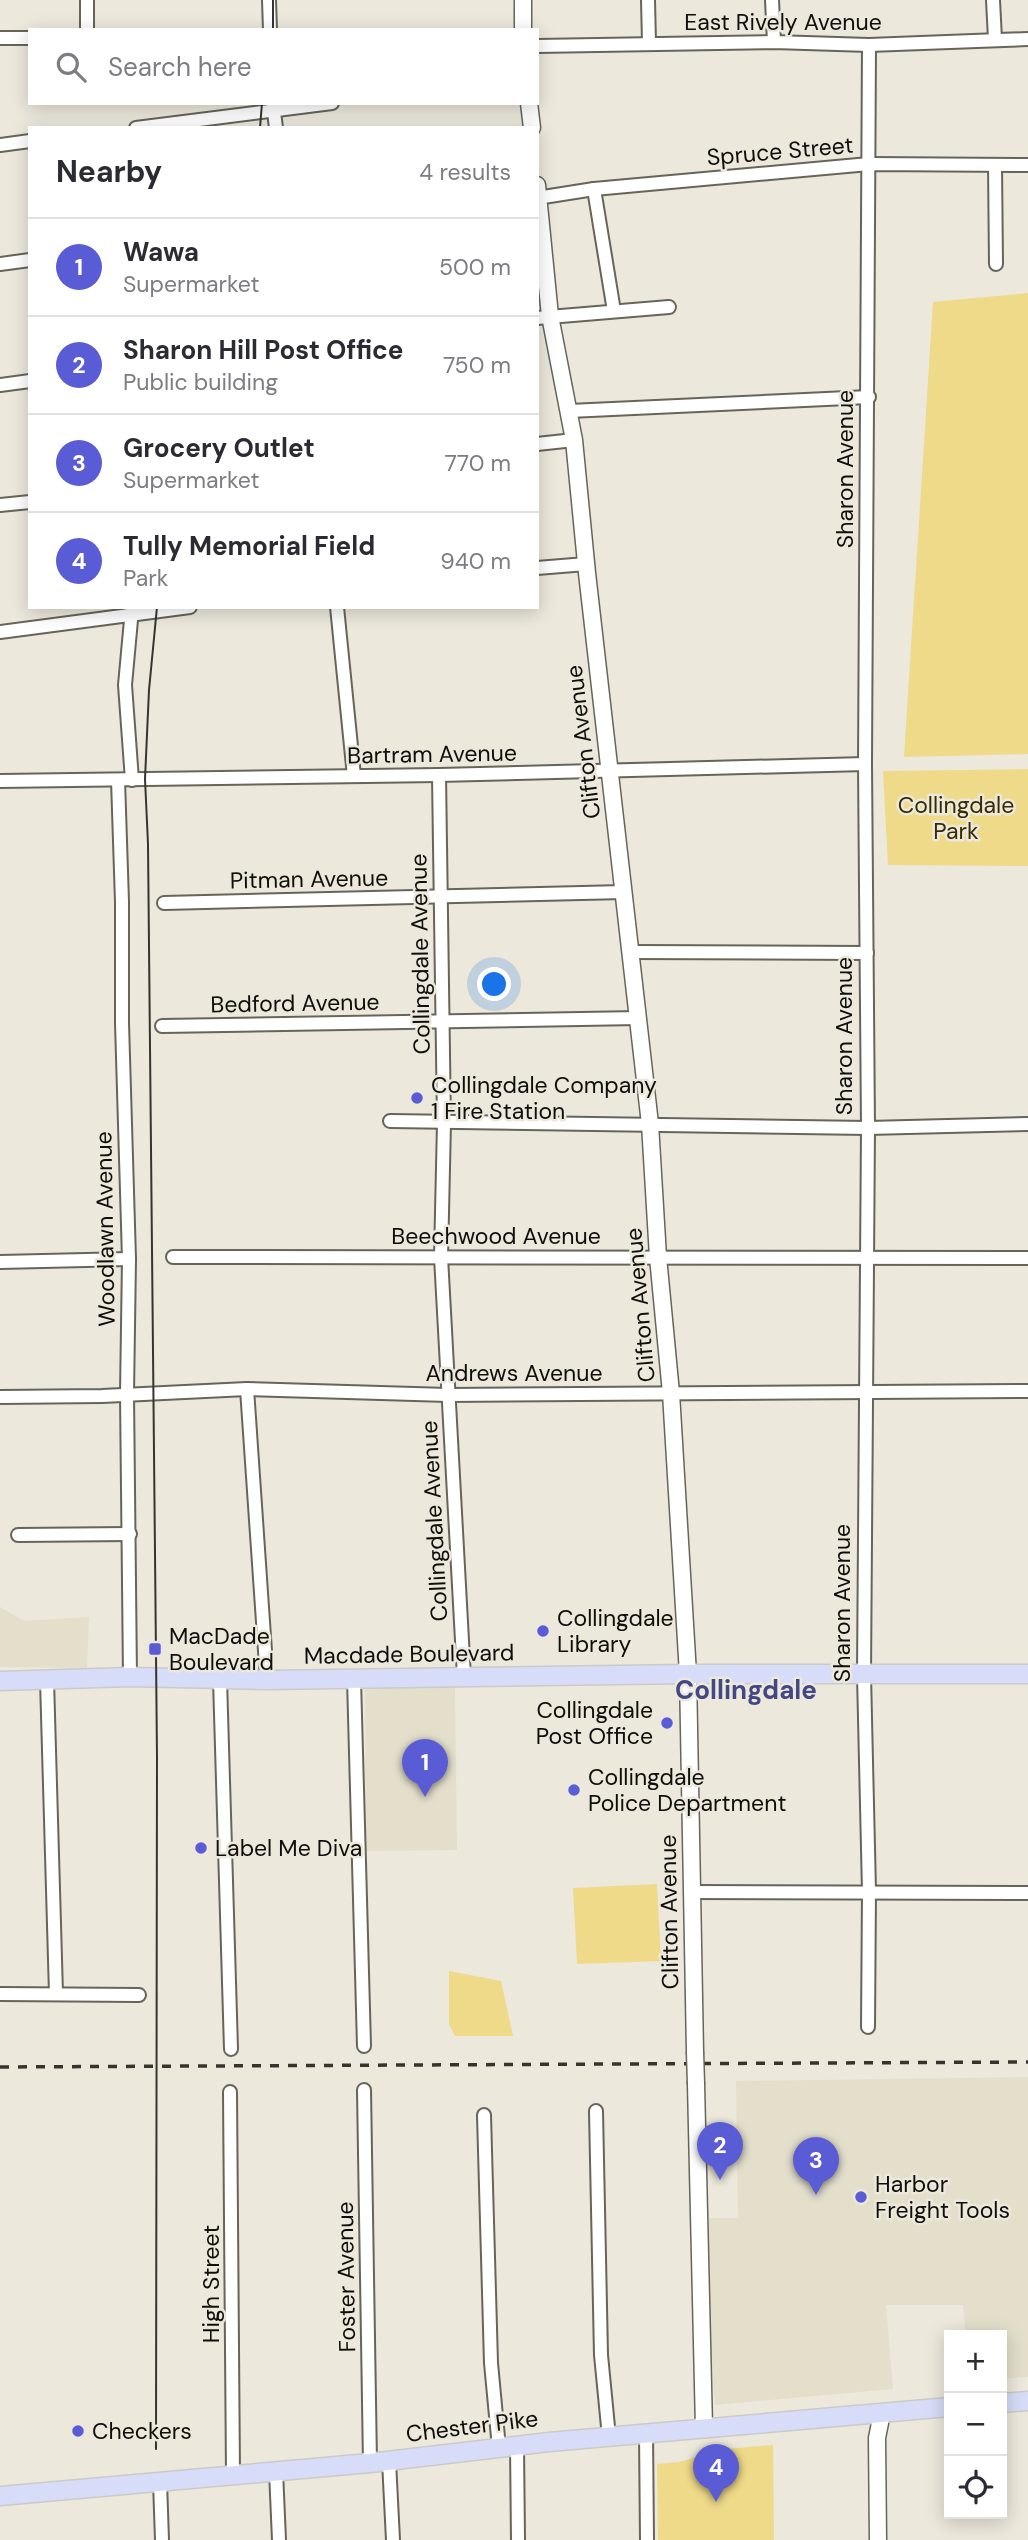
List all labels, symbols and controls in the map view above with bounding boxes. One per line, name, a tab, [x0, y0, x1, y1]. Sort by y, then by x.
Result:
street label: East Rively Avenue	[684, 7, 882, 37]
search box	[28, 28, 539, 105]
icon: search	[52, 48, 90, 86]
text: Search here	[108, 50, 251, 84]
street label: Spruce Street	[705, 130, 855, 172]
text: Nearby	[56, 152, 162, 191]
text: 4 results	[419, 157, 511, 187]
text: Wawa	[123, 235, 199, 269]
text: 1	[75, 252, 83, 282]
text: 500 m	[439, 252, 511, 282]
text: Supermarket	[123, 269, 259, 299]
text: Sharon Hill Post Office	[123, 333, 403, 367]
text: 2	[72, 350, 86, 380]
text: 750 m	[443, 350, 511, 380]
text: Public building	[123, 367, 278, 397]
street label: Sharon Avenue	[830, 390, 860, 548]
text: Grocery Outlet	[123, 431, 315, 465]
text: 3	[72, 448, 86, 478]
text: 770 m	[444, 448, 511, 478]
text: Supermarket	[123, 465, 259, 495]
text: Tully Memorial Field	[123, 529, 375, 563]
text: 4	[72, 546, 86, 576]
text: 940 m	[440, 546, 511, 576]
text: Park	[123, 563, 168, 593]
street label: Clifton Avenue	[559, 663, 607, 821]
street label: Bartram Avenue	[347, 738, 517, 770]
park label: Collingdale Park	[898, 790, 1014, 846]
street label: Collingdale Avenue	[403, 853, 437, 1055]
street label: Pitman Avenue	[230, 863, 388, 895]
street label: Sharon Avenue	[829, 957, 859, 1115]
your location	[477, 967, 511, 1001]
street label: Bedford Avenue	[210, 987, 380, 1019]
place label: Collingdale Company 1 Fire Station	[431, 1070, 657, 1126]
marker: Collingdale Company 1 Fire Station	[409, 1090, 425, 1106]
street label: Woodlawn Avenue	[88, 1131, 122, 1327]
street label: Beechwood Avenue	[391, 1221, 601, 1251]
street label: Clifton Avenue	[618, 1227, 662, 1383]
street label: Andrews Avenue	[426, 1358, 602, 1388]
street label: Collingdale Avenue	[414, 1420, 454, 1622]
street label: Sharon Avenue	[827, 1524, 857, 1682]
place label: Collingdale Library	[557, 1603, 674, 1659]
place label: MacDade Boulevard	[169, 1621, 274, 1677]
marker: Collingdale Library	[535, 1623, 551, 1639]
street label: Macdade Boulevard	[303, 1637, 515, 1671]
marker: MacDade Boulevard	[147, 1641, 163, 1657]
district label: Collingdale	[675, 1673, 817, 1707]
place label: Collingdale Post Office	[536, 1695, 653, 1751]
marker: Collingdale Post Office	[659, 1715, 675, 1731]
pin: 1	[402, 1739, 448, 1797]
place label: Collingdale Police Department	[588, 1762, 786, 1818]
marker: Collingdale Police Department	[566, 1782, 582, 1798]
place label: Label Me Diva	[215, 1833, 362, 1863]
street label: Clifton Avenue	[653, 1834, 685, 1990]
marker: Label Me Diva	[193, 1840, 209, 1856]
pin: 2	[697, 2122, 743, 2180]
pin: 3	[793, 2137, 839, 2195]
place label: Harbor Freight Tools	[875, 2169, 1010, 2225]
marker: Harbor Freight Tools	[853, 2189, 869, 2205]
street label: Foster Avenue	[330, 2201, 362, 2353]
street label: High Street	[196, 2225, 226, 2343]
map controls	[944, 2330, 1007, 2519]
button: +	[944, 2330, 1007, 2393]
button: −	[944, 2393, 1007, 2456]
street label: Chester Pike	[404, 2403, 540, 2449]
place label: Checkers	[92, 2416, 192, 2446]
marker: Checkers	[70, 2423, 86, 2439]
pin: 4	[693, 2444, 739, 2502]
button: locate	[944, 2456, 1007, 2519]

